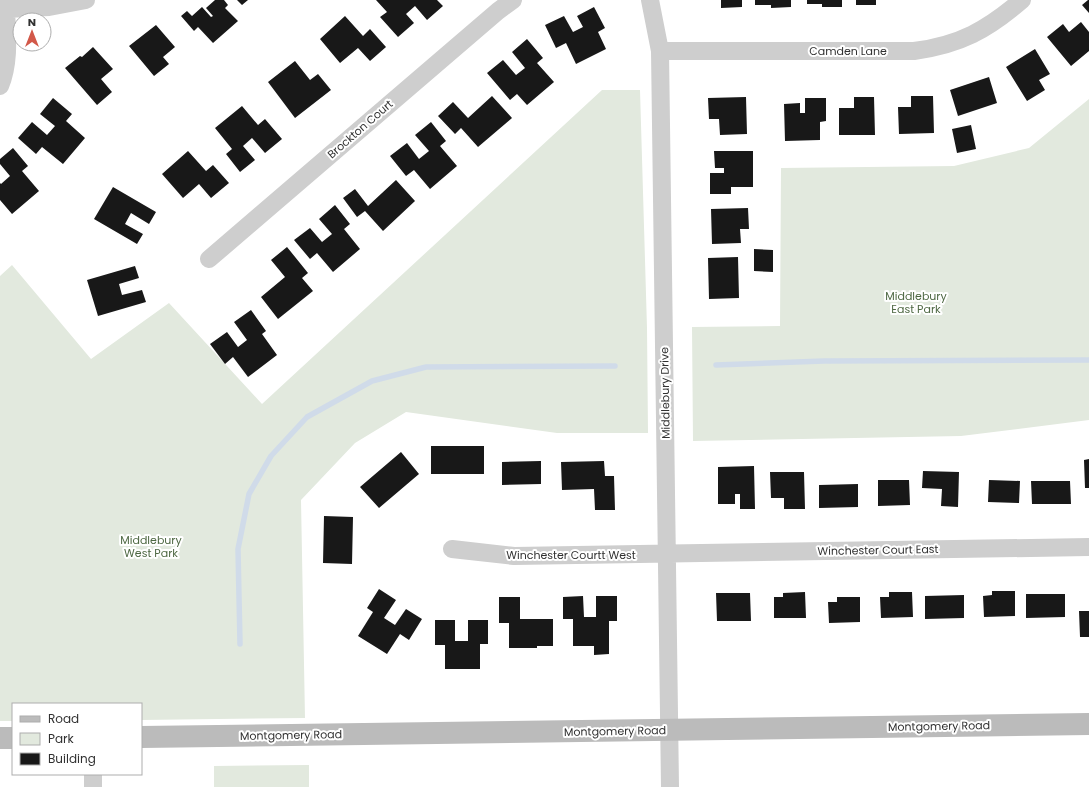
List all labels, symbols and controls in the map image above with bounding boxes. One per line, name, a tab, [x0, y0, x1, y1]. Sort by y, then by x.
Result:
north arrow	[12, 12, 52, 52]
text: N	[28, 14, 36, 30]
street label: Camden Lane	[809, 43, 887, 59]
street label: Brockton Court	[324, 96, 396, 162]
park label: Middlebury East Park	[885, 288, 947, 317]
street label: Middlebury Drive	[656, 347, 674, 439]
park label: Middlebury West Park	[120, 532, 182, 561]
street label: Winchester Court East	[817, 541, 939, 559]
street label: Winchester Courtt West	[506, 547, 636, 563]
legend	[12, 703, 142, 775]
text: Road	[48, 710, 79, 727]
street label: Montgomery Road	[888, 717, 990, 735]
street label: Montgomery Road	[564, 722, 666, 740]
street label: Montgomery Road	[240, 726, 342, 744]
text: Park	[48, 730, 75, 747]
text: Building	[48, 750, 96, 767]

